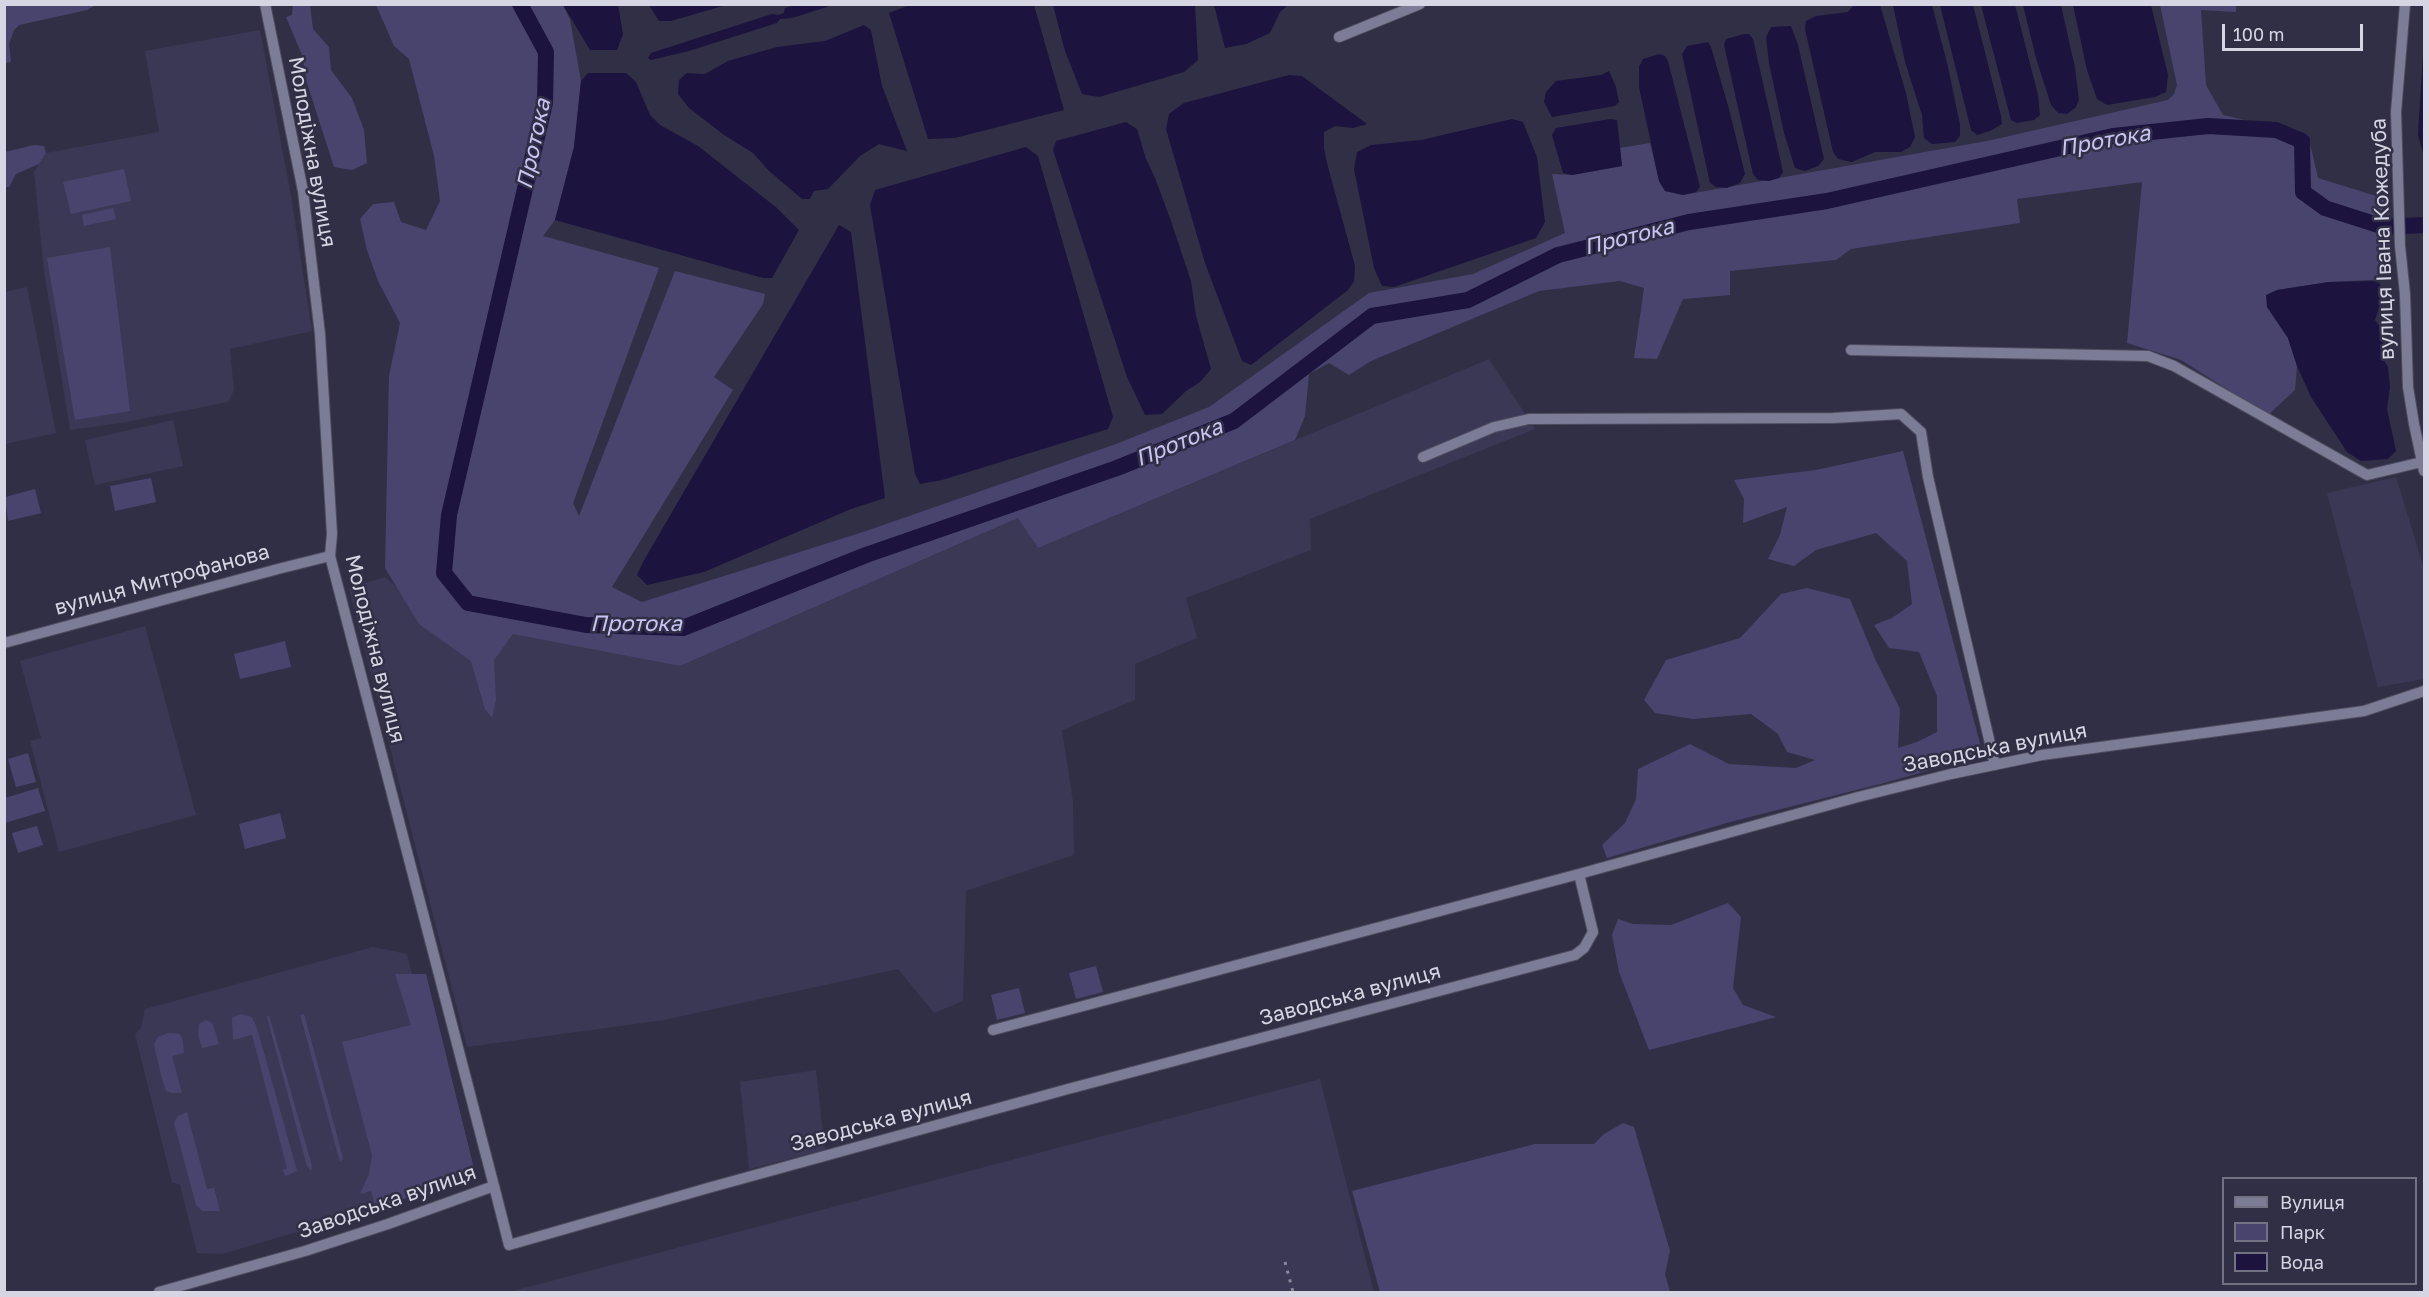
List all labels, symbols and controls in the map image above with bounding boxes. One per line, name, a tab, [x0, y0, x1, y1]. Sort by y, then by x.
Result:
scale bar	[2225, 12, 2366, 50]
text: 100 m	[2233, 23, 2284, 45]
street label: Молодіжна вулиця	[283, 55, 341, 249]
water label: Протока	[512, 96, 556, 192]
street label: вулиця Івана Кожедуба	[2366, 118, 2400, 360]
water label: Протока	[2058, 120, 2152, 162]
water label: Протока	[1581, 213, 1677, 261]
water label: Протока	[1132, 414, 1226, 472]
street label: вулиця Митрофанова	[52, 539, 272, 621]
street label: Молодіжна вулиця	[339, 552, 411, 746]
water label: Протока	[590, 611, 682, 637]
street label: Заводська вулиця	[1901, 718, 2089, 778]
street label: Заводська вулиця	[1257, 959, 1443, 1031]
street label: Заводська вулиця	[788, 1085, 974, 1157]
street label: Заводська вулиця	[295, 1160, 479, 1244]
legend	[2222, 1177, 2417, 1285]
text: Вулиця	[2280, 1191, 2345, 1213]
text: Парк	[2280, 1221, 2325, 1243]
text: Вода	[2280, 1251, 2324, 1273]

